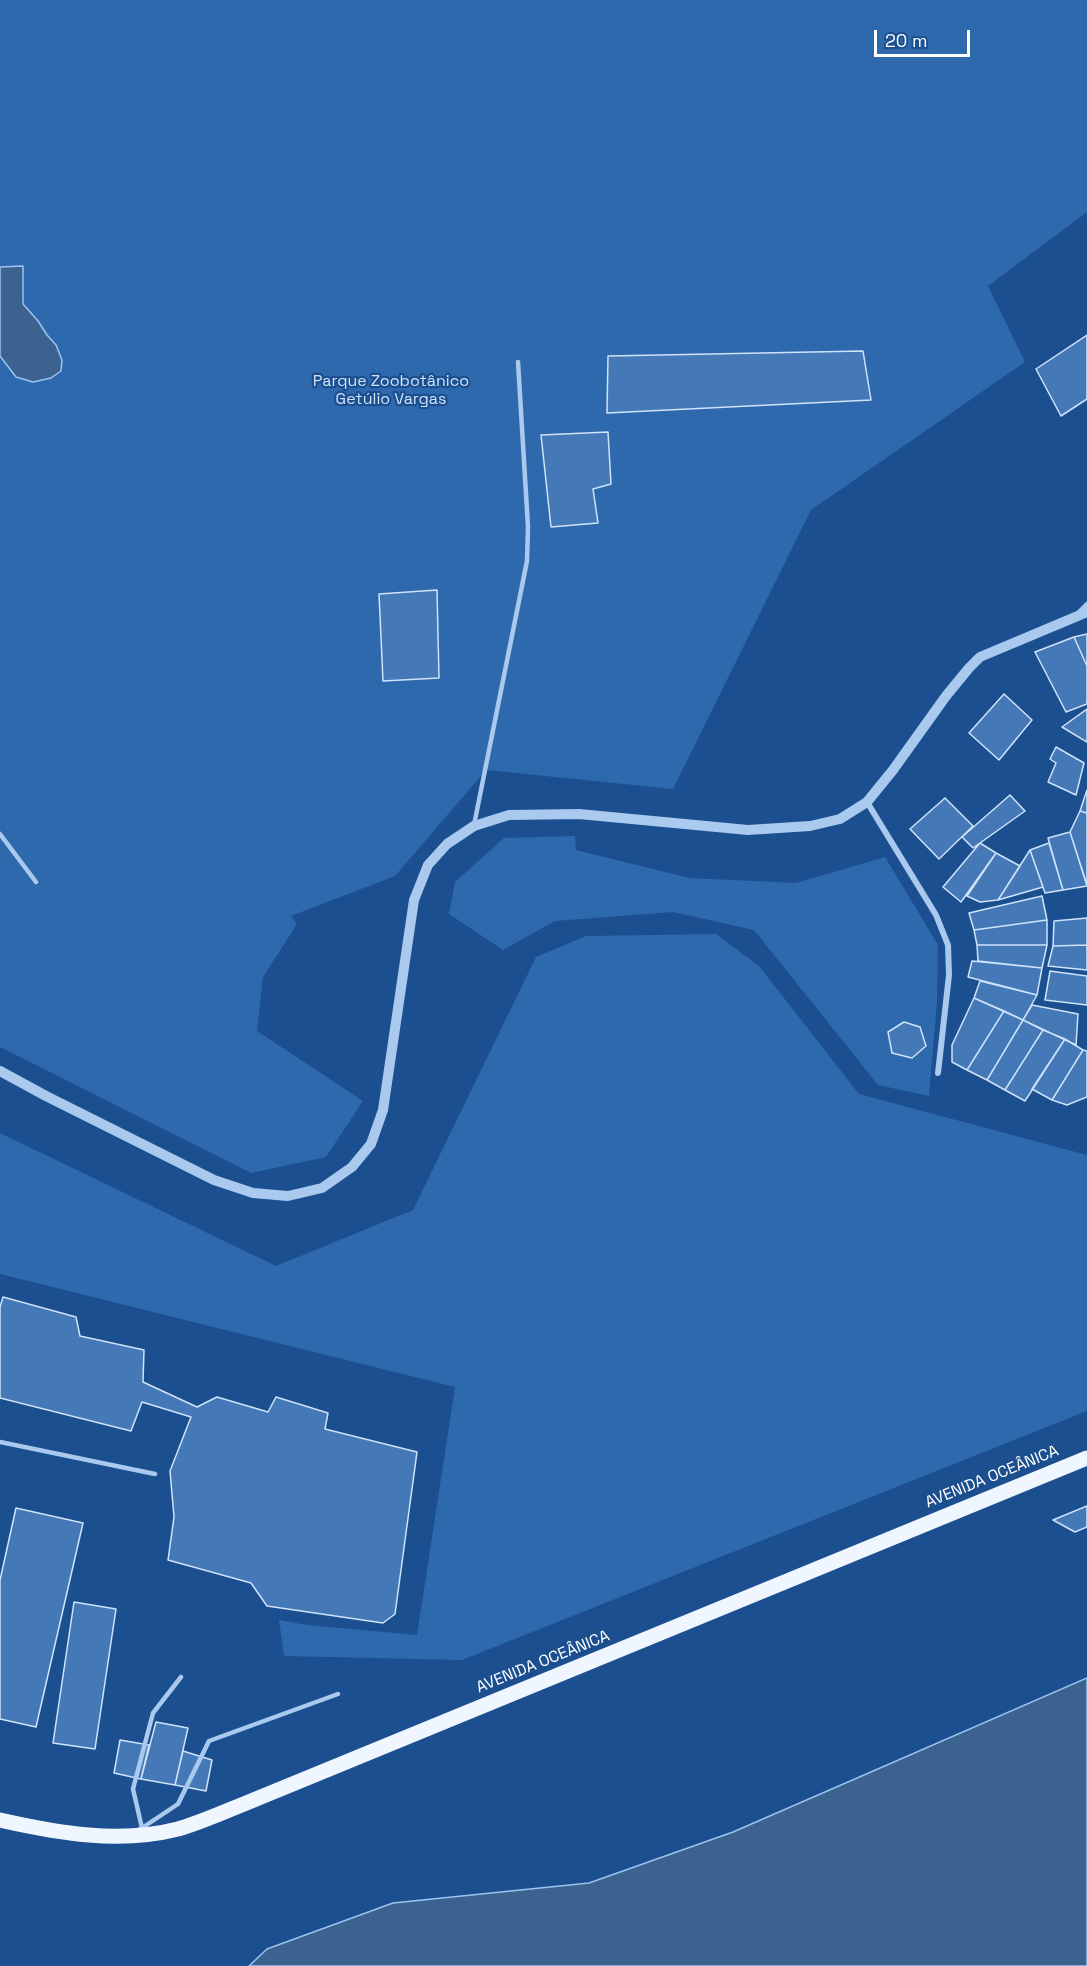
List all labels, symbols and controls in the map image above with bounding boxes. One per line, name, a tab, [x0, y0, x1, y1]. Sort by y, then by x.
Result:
scale bar	[877, 18, 973, 56]
text: 20 m	[885, 29, 928, 52]
park label: Parque Zoobotânico Getúlio Vargas	[313, 372, 469, 410]
street label: AVENIDA OCEÂNICA	[922, 1441, 1062, 1513]
street label: AVENIDA OCEÂNICA	[473, 1626, 613, 1698]

